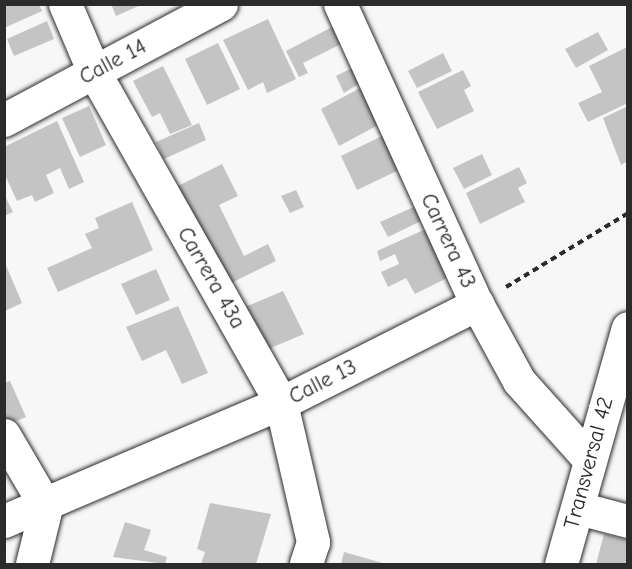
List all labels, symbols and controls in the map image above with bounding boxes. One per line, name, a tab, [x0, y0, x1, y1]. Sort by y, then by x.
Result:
street label: Calle 14	[75, 33, 151, 91]
street label: Carrera 43	[415, 189, 481, 293]
street label: Carrera 43a	[171, 222, 251, 334]
street label: Calle 13	[285, 354, 361, 410]
street label: Transversal 42	[559, 394, 619, 532]

